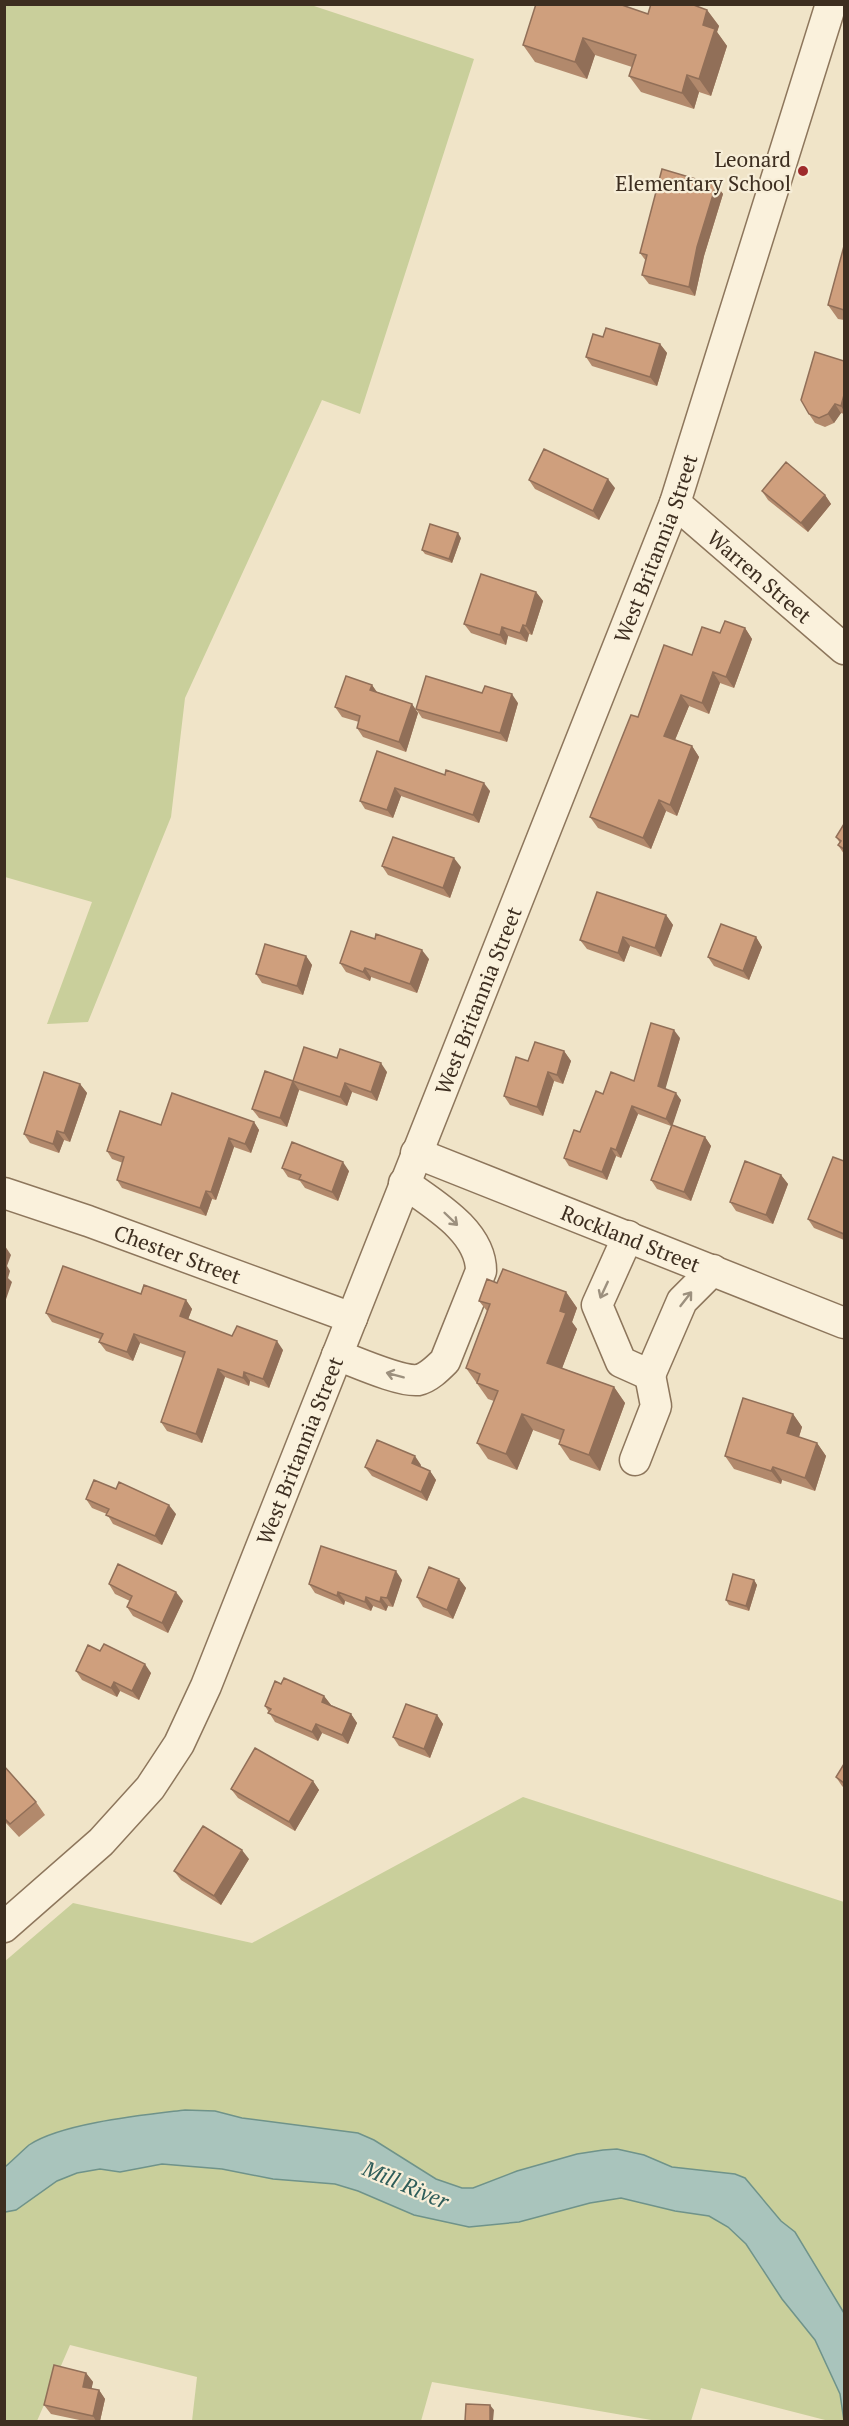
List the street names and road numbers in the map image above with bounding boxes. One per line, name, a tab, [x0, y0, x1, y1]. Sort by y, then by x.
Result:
street label: West Britannia Street	[607, 450, 704, 647]
street label: Warren Street	[702, 523, 818, 629]
street label: West Britannia Street	[428, 902, 528, 1098]
street label: Rockland Street	[557, 1198, 705, 1279]
street label: Chester Street	[110, 1218, 245, 1290]
street label: West Britannia Street	[250, 1352, 349, 1548]

